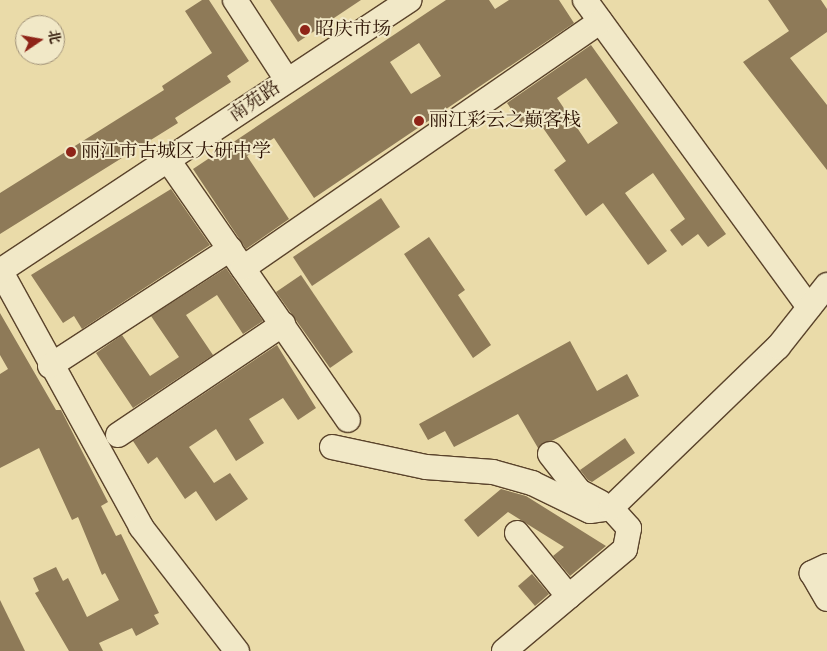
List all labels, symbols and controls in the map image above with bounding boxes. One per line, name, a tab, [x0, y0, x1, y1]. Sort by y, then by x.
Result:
north arrow	[15, 15, 65, 65]
place label: 昭庆市场	[315, 19, 391, 41]
marker: 昭庆市场	[299, 24, 311, 36]
text: 北	[44, 28, 64, 46]
street label: 南苑路	[225, 77, 285, 127]
place label: 丽江彩云之巅客栈	[429, 110, 581, 132]
marker: 丽江彩云之巅客栈	[413, 115, 425, 127]
place label: 丽江市古城区大研中学	[81, 141, 271, 163]
marker: 丽江市古城区大研中学	[65, 146, 77, 158]

